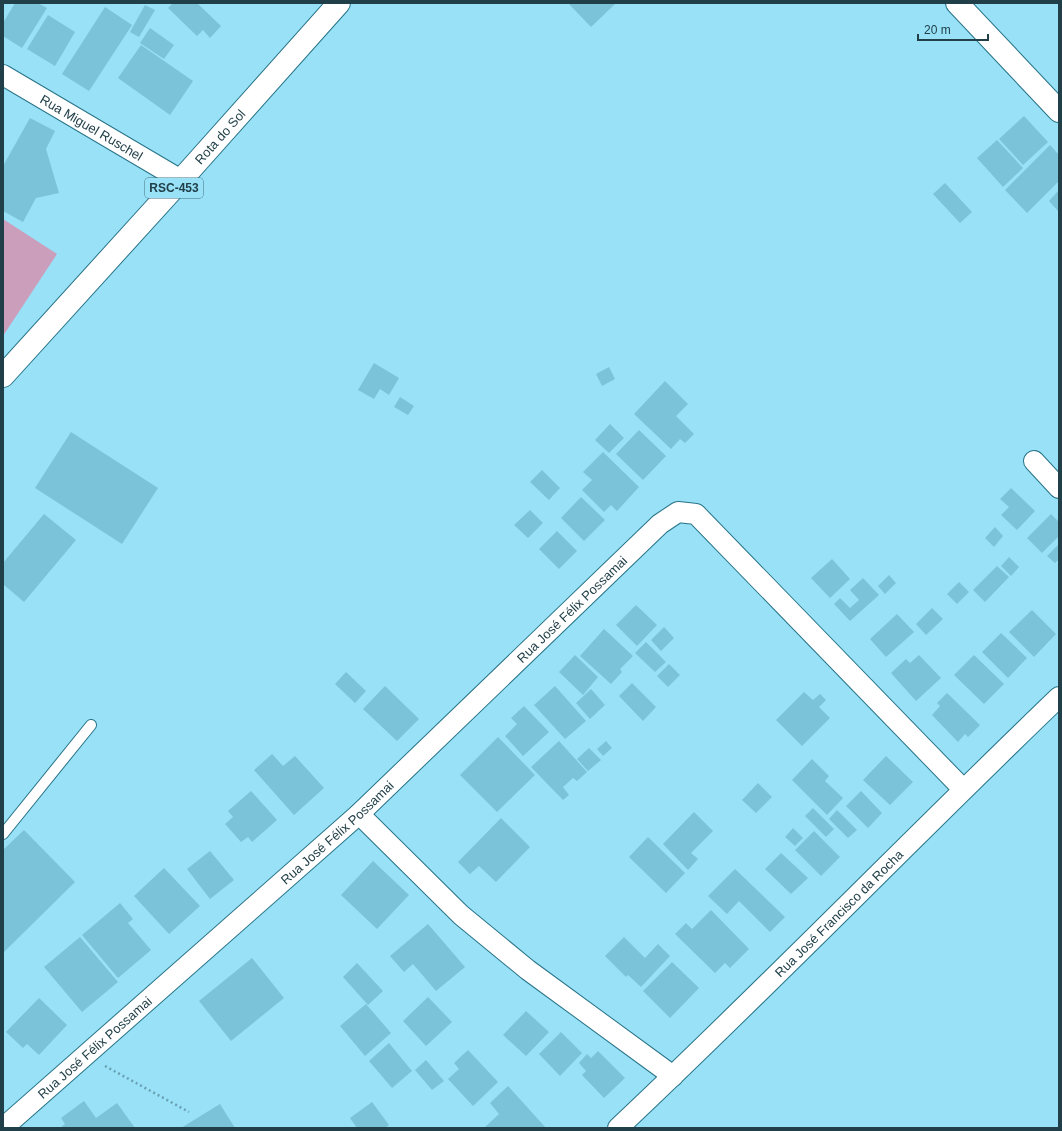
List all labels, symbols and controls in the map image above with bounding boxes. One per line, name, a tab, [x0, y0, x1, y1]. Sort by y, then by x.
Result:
scale bar	[918, 16, 988, 42]
text: 20 m	[924, 23, 951, 37]
street label: Rua Miguel Ruschel	[38, 91, 146, 163]
street label: Rota do Sol	[192, 106, 248, 167]
road number: RSC-453	[145, 178, 203, 198]
street label: Rua José Félix Possamai	[514, 553, 630, 665]
street label: Rua José Félix Possamai	[277, 778, 396, 887]
street label: Rua José Francisco da Rocha	[772, 846, 907, 980]
street label: Rua José Félix Possamai	[34, 993, 155, 1101]

